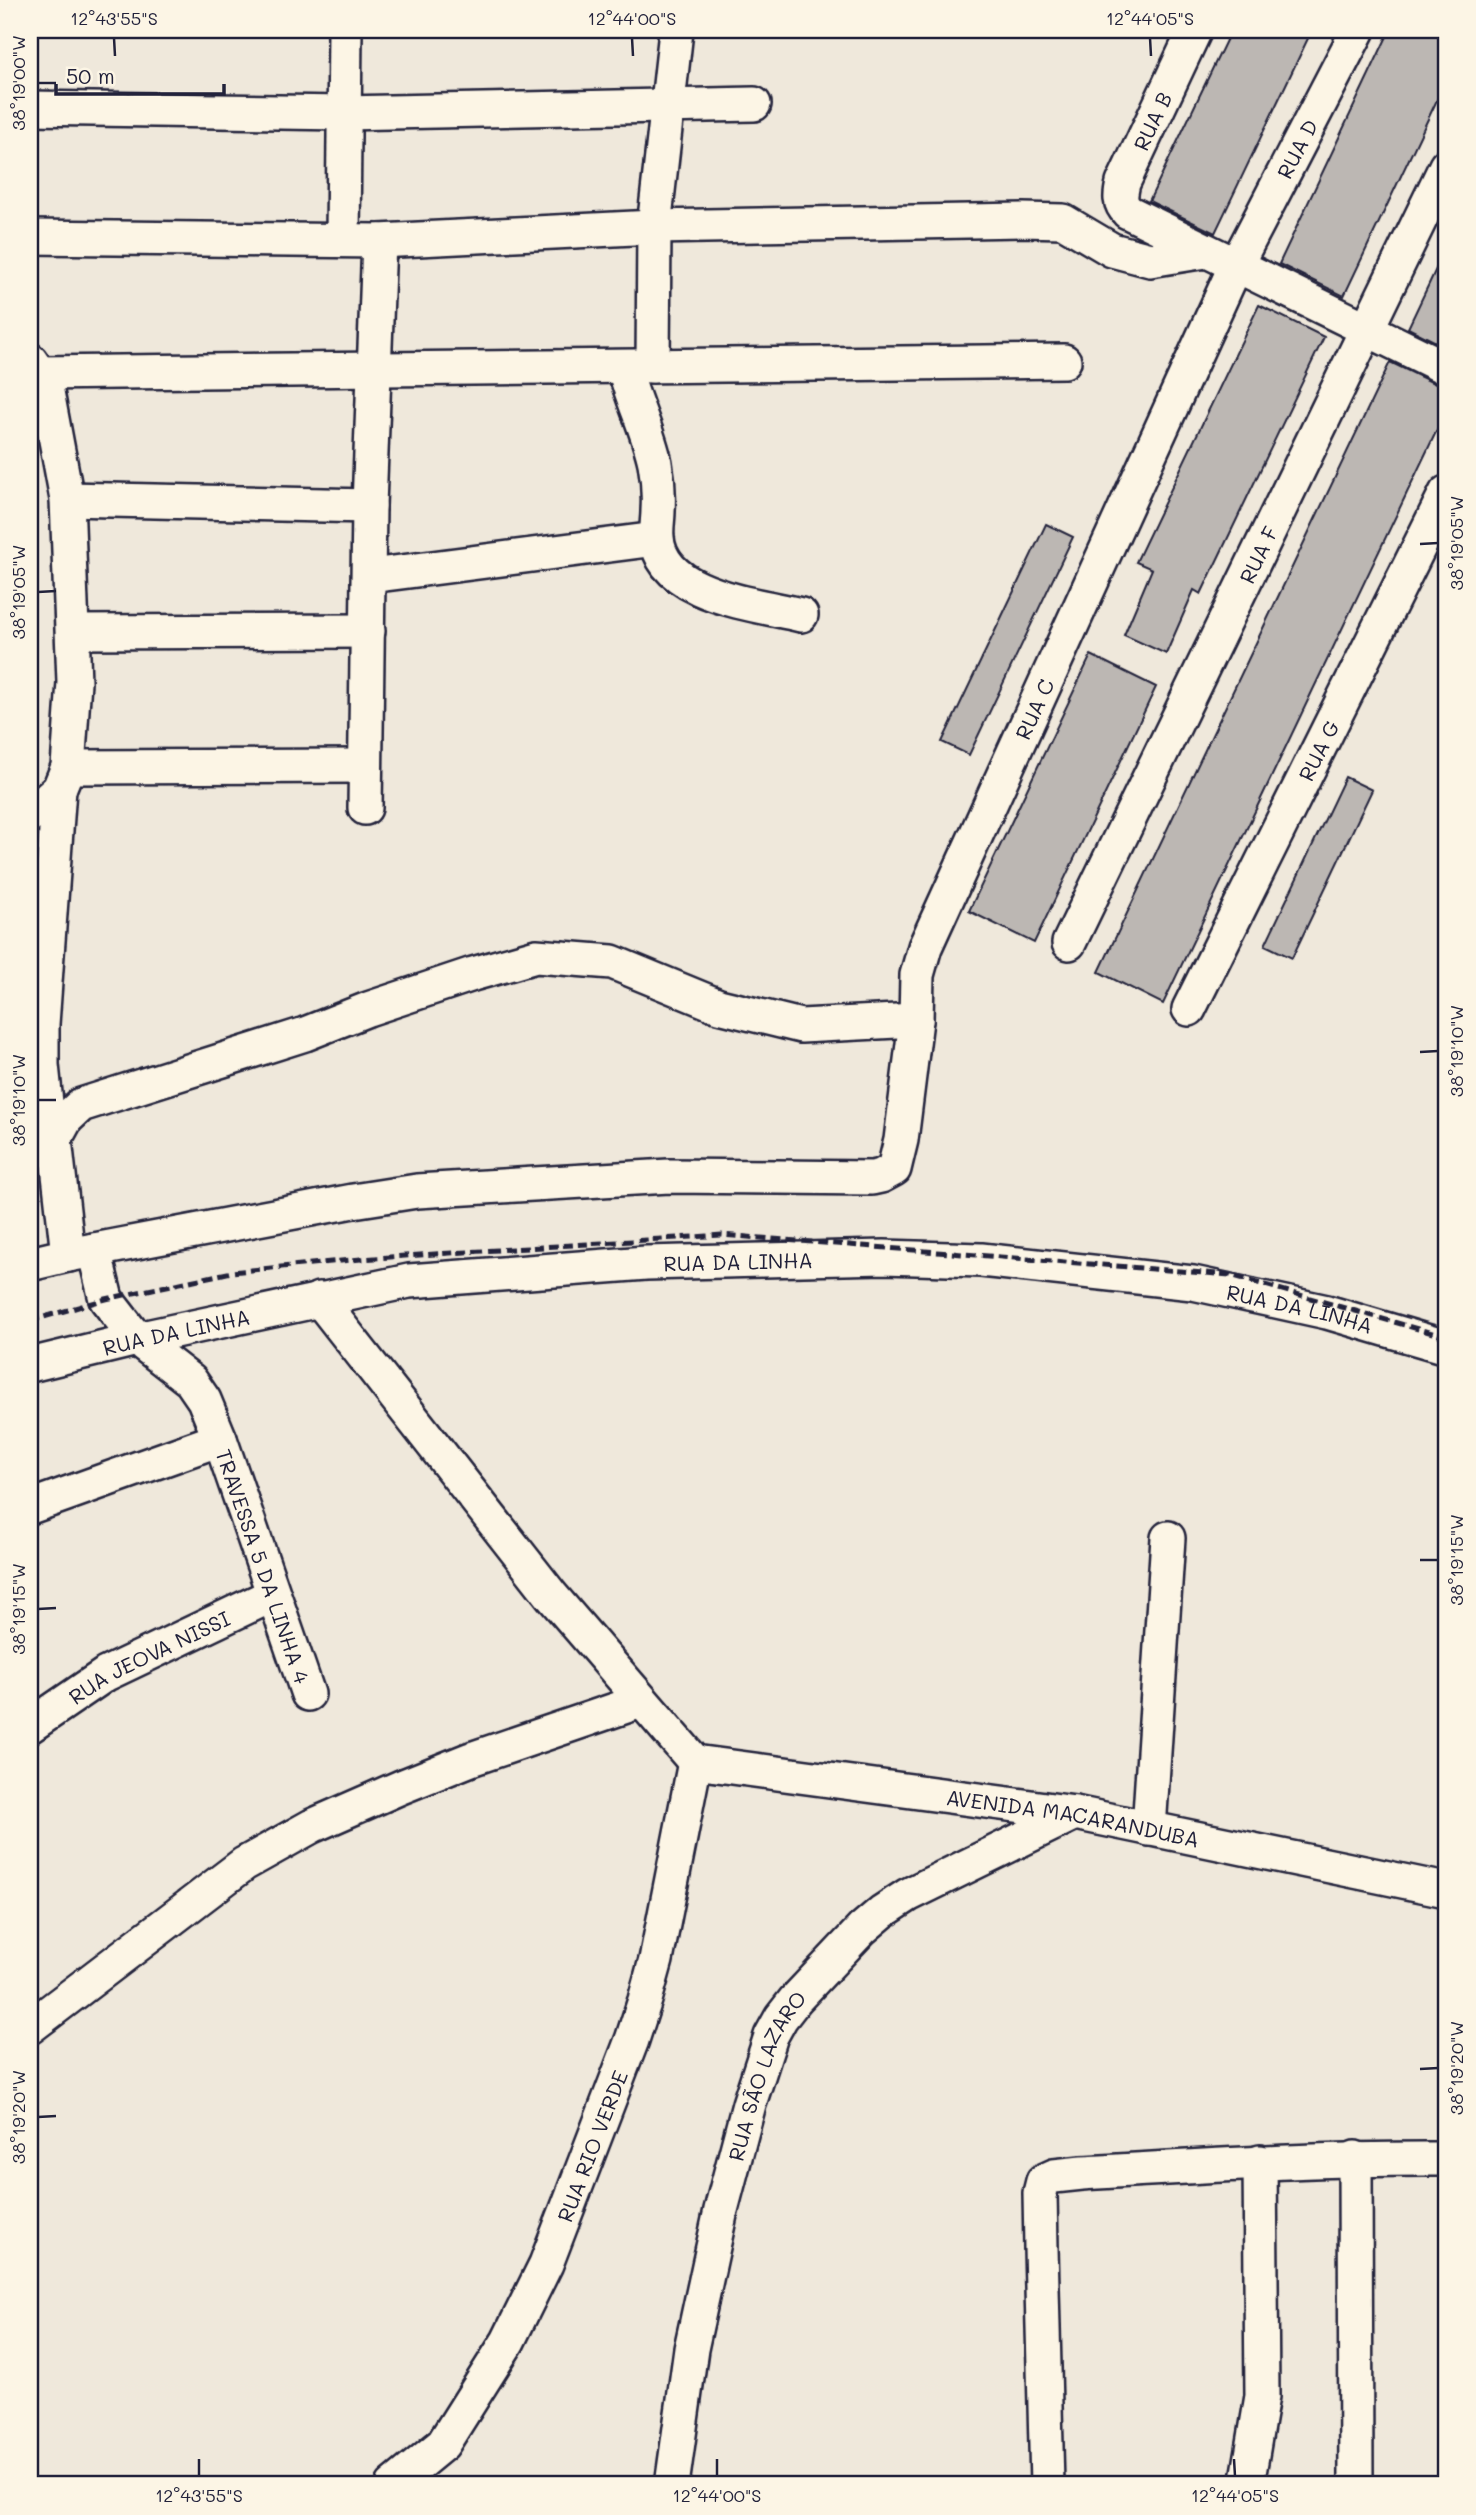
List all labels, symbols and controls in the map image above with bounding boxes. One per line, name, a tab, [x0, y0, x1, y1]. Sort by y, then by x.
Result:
text: 12°43'55"S	[70, 6, 158, 30]
text: 12°44'00"S	[588, 6, 676, 30]
text: 12°44'05"S	[1106, 6, 1194, 30]
text: 38°19'00"W	[6, 35, 30, 131]
scale bar	[56, 52, 224, 96]
text: 50 m	[66, 62, 115, 89]
street label: RUA B	[1127, 87, 1177, 155]
street label: RUA D	[1270, 114, 1323, 183]
text: 38°19'05"W	[1444, 496, 1468, 590]
street label: RUA F	[1232, 521, 1283, 587]
text: 38°19'05"W	[6, 545, 30, 639]
street label: RUA C	[1008, 674, 1059, 743]
street label: RUA G	[1291, 716, 1344, 785]
text: 38°19'10"W	[1444, 1005, 1468, 1097]
text: 38°19'10"W	[6, 1054, 30, 1146]
street label: RUA DA LINHA	[663, 1245, 813, 1276]
street label: RUA DA LINHA	[1224, 1277, 1376, 1338]
street label: RUA DA LINHA	[100, 1302, 252, 1360]
street label: TRAVESSA 5 DA LINHA 4	[211, 1445, 317, 1687]
text: 38°19'15"W	[1444, 1514, 1468, 1606]
text: 38°19'15"W	[6, 1563, 30, 1655]
street label: RUA JEOVA NISSI	[63, 1604, 234, 1710]
street label: AVENIDA MACARANDUBA	[945, 1782, 1202, 1852]
street label: RUA SÃO LAZARO	[721, 1984, 811, 2164]
text: 38°19'20"W	[1444, 2021, 1468, 2115]
street label: RUA RIO VERDE	[550, 2066, 633, 2225]
text: 38°19'20"W	[6, 2070, 30, 2164]
text: 12°43'55"S	[155, 2483, 243, 2507]
text: 12°44'00"S	[673, 2483, 761, 2507]
text: 12°44'05"S	[1191, 2483, 1279, 2507]

